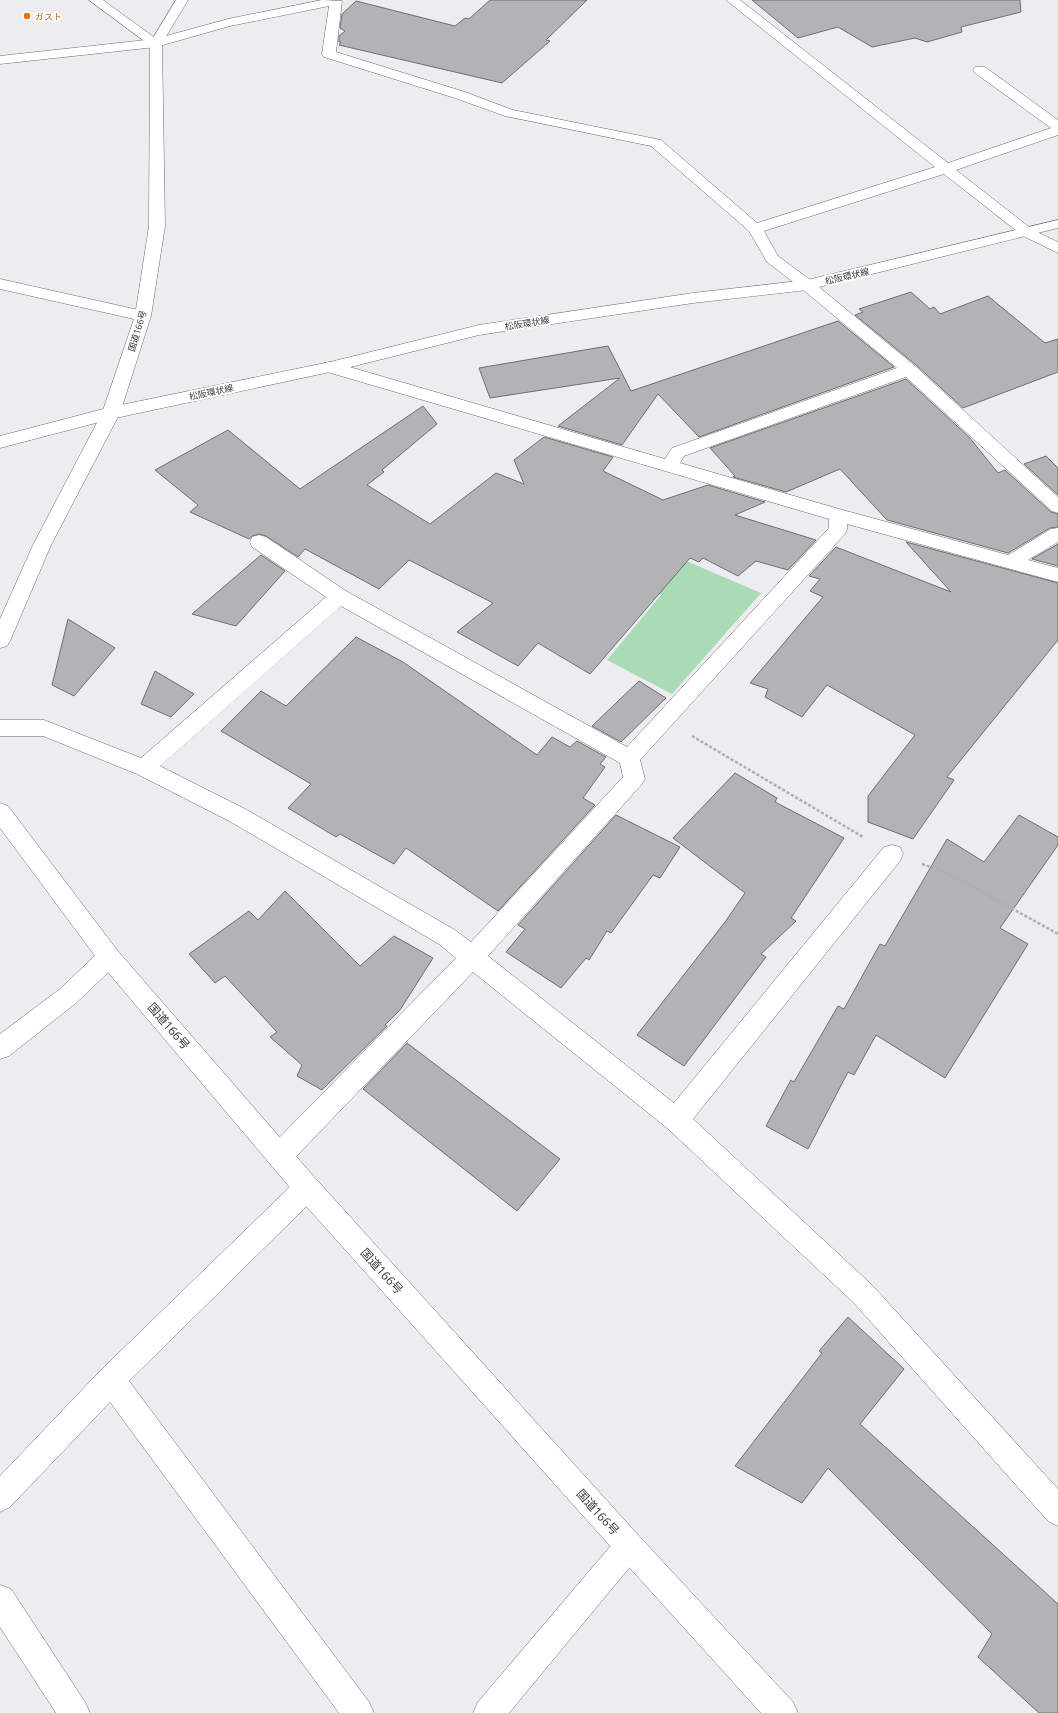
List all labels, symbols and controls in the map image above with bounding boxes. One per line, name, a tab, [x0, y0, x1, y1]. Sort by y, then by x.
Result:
place label: ガスト	[35, 10, 62, 23]
marker: ガスト	[22, 11, 32, 21]
street label: 松阪環状線	[824, 264, 871, 287]
street label: 国道166号	[125, 309, 149, 353]
street label: 松阪環状線	[504, 313, 551, 333]
street label: 松阪環状線	[188, 381, 235, 403]
street label: 国道166号	[144, 999, 194, 1053]
street label: 国道166号	[357, 1244, 407, 1298]
street label: 国道166号	[573, 1485, 623, 1539]

